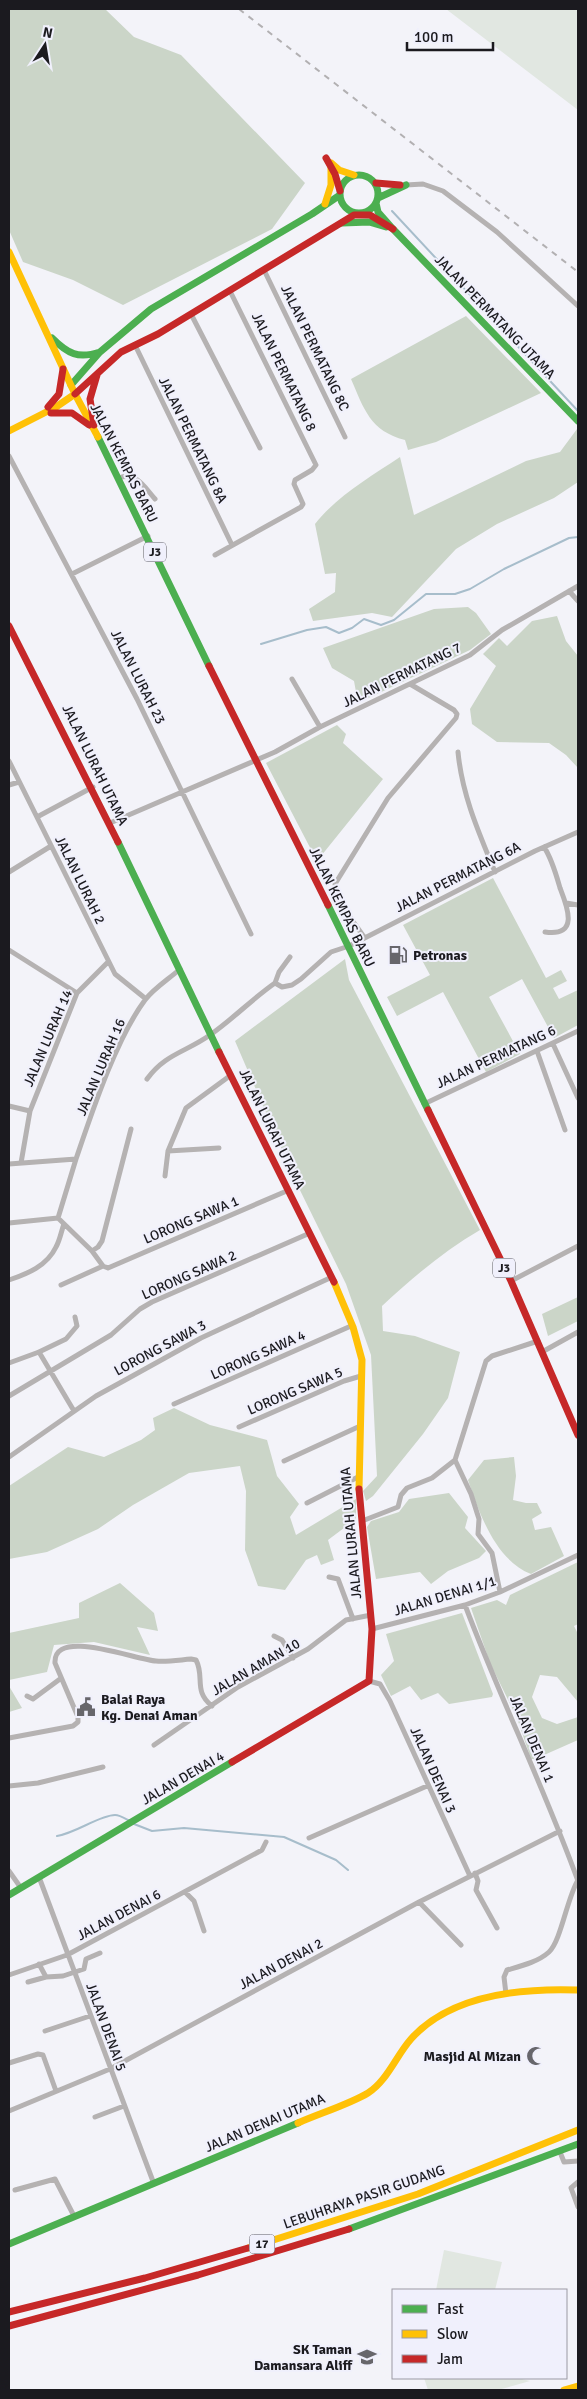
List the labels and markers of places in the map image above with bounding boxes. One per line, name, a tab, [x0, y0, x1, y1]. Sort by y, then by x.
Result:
fuel station icon: Petronas	[387, 944, 409, 966]
place label: Petronas	[413, 947, 467, 964]
place label: Balai Raya Kg. Denai Aman	[101, 1691, 198, 1724]
public building icon: Balai Raya Kg. Denai Aman	[75, 1696, 97, 1718]
mosque icon: Masjid Al Mizan	[525, 2045, 547, 2067]
place label: Masjid Al Mizan	[424, 2048, 521, 2065]
place label: SK Taman Damansara Aliff	[254, 2341, 353, 2374]
school or university icon: SK Taman Damansara Aliff	[356, 2346, 378, 2368]

